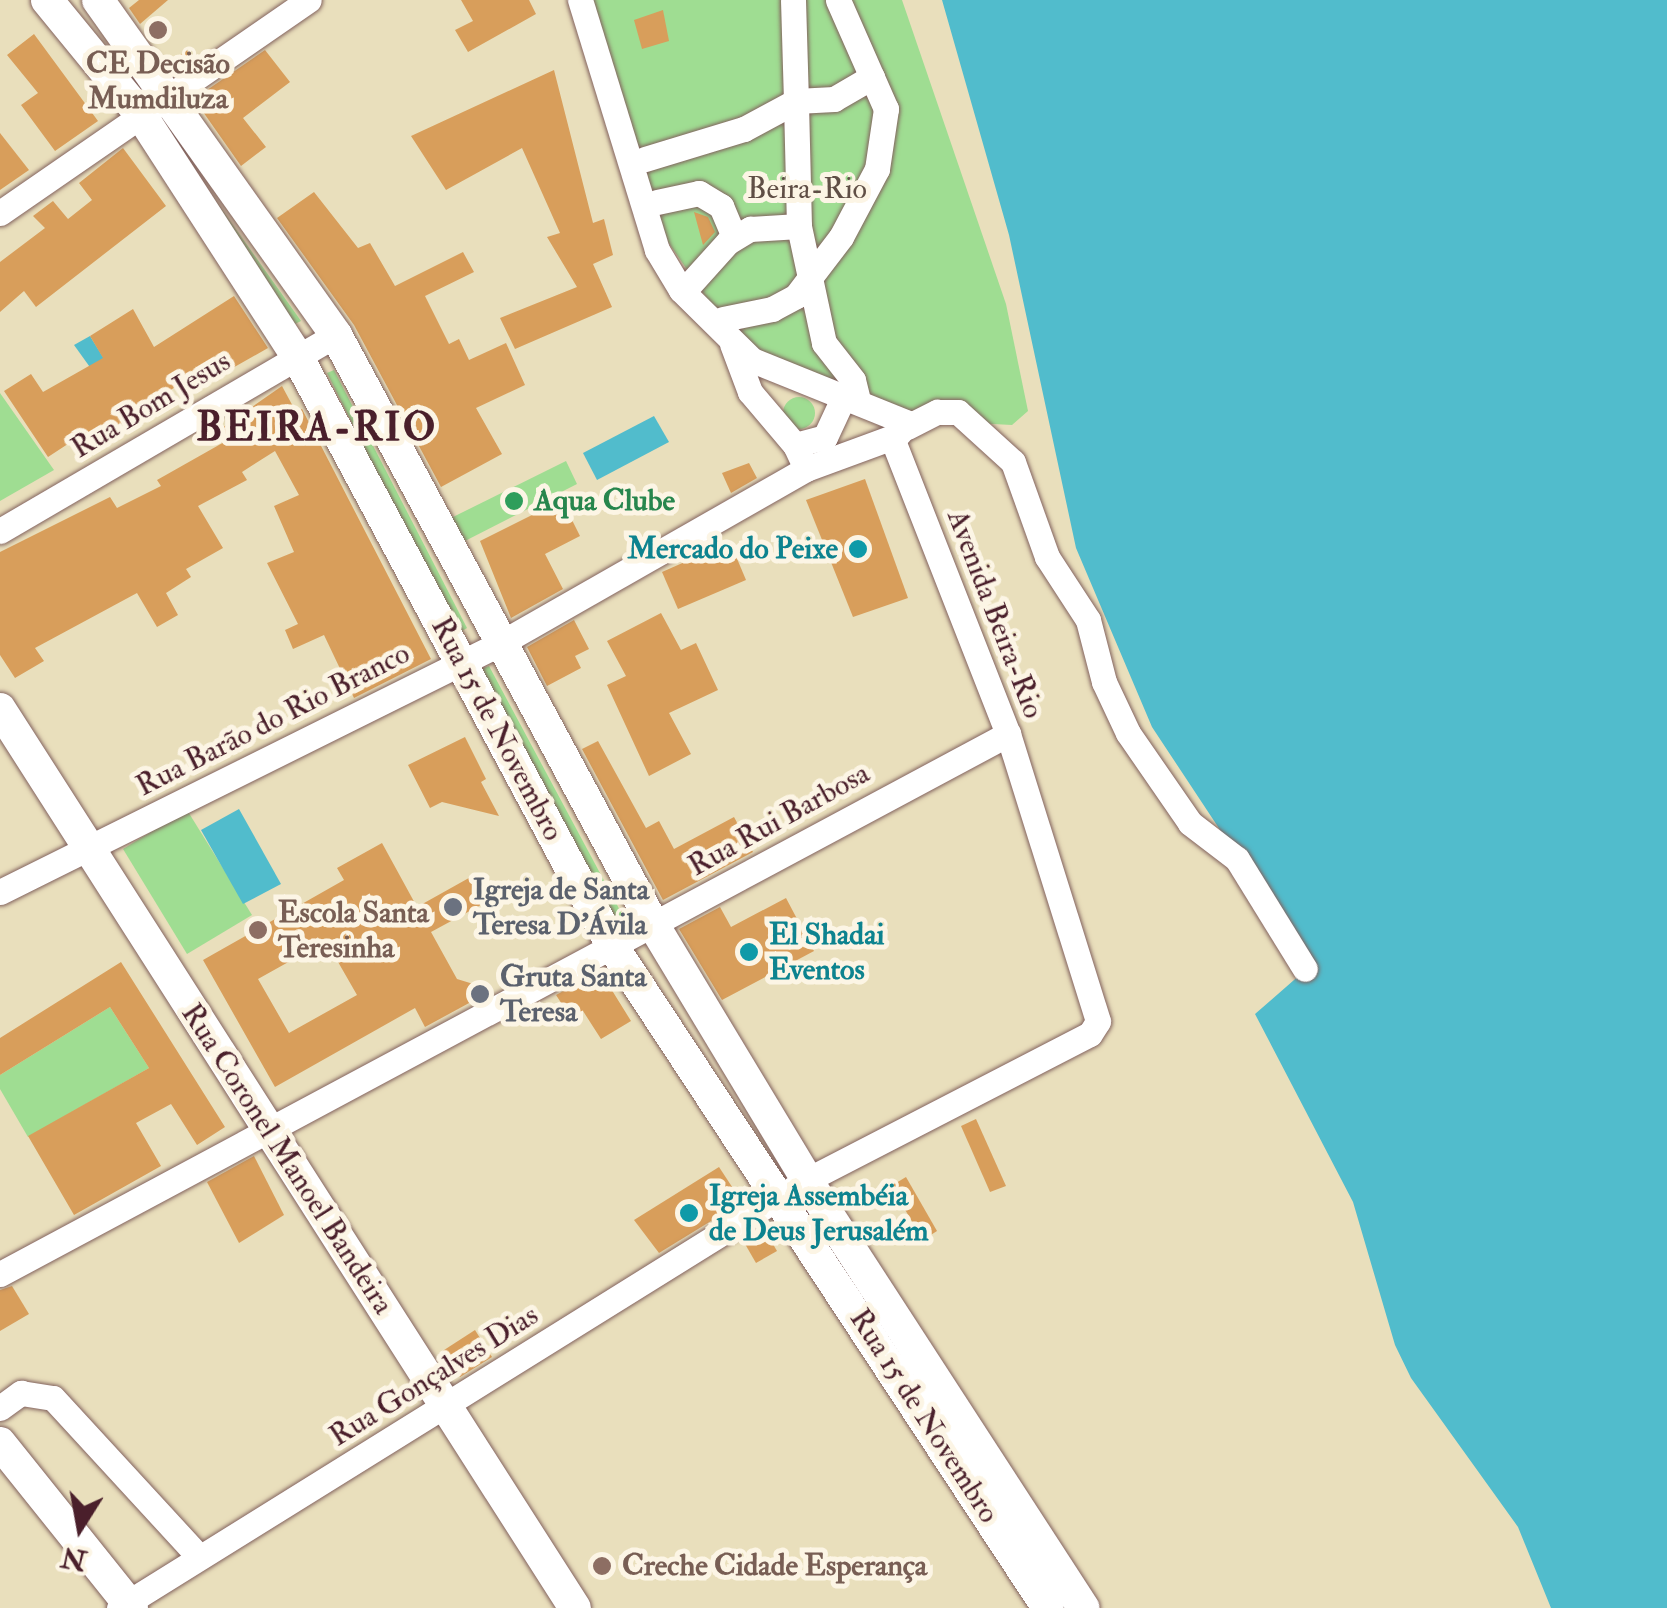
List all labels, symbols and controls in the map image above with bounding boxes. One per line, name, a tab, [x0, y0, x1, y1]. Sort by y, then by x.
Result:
marker: CE Decisão Mumdiluza	[147, 19, 169, 41]
place label: CE Decisão Mumdiluza	[86, 46, 230, 116]
park label: Beira-Rio	[747, 171, 867, 207]
street label: Rua Bom Jesus	[65, 343, 237, 467]
district label: BEIRA-RIO	[196, 404, 438, 452]
place label: Aqua Clube	[534, 483, 675, 519]
marker: Aqua Clube	[503, 490, 525, 512]
street label: Avenida Beira-Rio	[939, 505, 1051, 723]
place label: Mercado do Peixe	[627, 531, 838, 567]
marker: Mercado do Peixe	[847, 538, 869, 560]
street label: Rua 15 de Novembro	[423, 611, 571, 847]
street label: Rua Barão do Rio Branco	[130, 635, 416, 805]
street label: Rua Rui Barbosa	[682, 755, 876, 885]
place label: Igreja de Santa Teresa D'Ávila	[473, 872, 649, 942]
place label: Escola Santa Teresinha	[278, 895, 429, 966]
marker: Igreja de Santa Teresa D'Ávila	[442, 896, 464, 918]
place label: El Shadai Eventos	[769, 917, 884, 988]
marker: Escola Santa Teresinha	[247, 919, 269, 941]
marker: El Shadai Eventos	[738, 941, 760, 963]
place label: Gruta Santa Teresa	[500, 959, 647, 1030]
marker: Gruta Santa Teresa	[469, 983, 491, 1005]
street label: Rua Coronel Manoel Bandeira	[173, 997, 401, 1321]
place label: Igreja Assembéia de Deus Jerusalém	[709, 1178, 929, 1248]
marker: Igreja Assembéia de Deus Jerusalém	[678, 1202, 700, 1224]
street label: Rua Gonçalves Dias	[323, 1297, 545, 1455]
street label: Rua 15 de Novembro	[841, 1302, 1007, 1530]
north arrow	[30, 1478, 130, 1578]
text: N	[59, 1538, 90, 1578]
place label: Creche Cidade Esperança	[622, 1548, 927, 1584]
marker: Creche Cidade Esperança	[591, 1555, 613, 1577]

